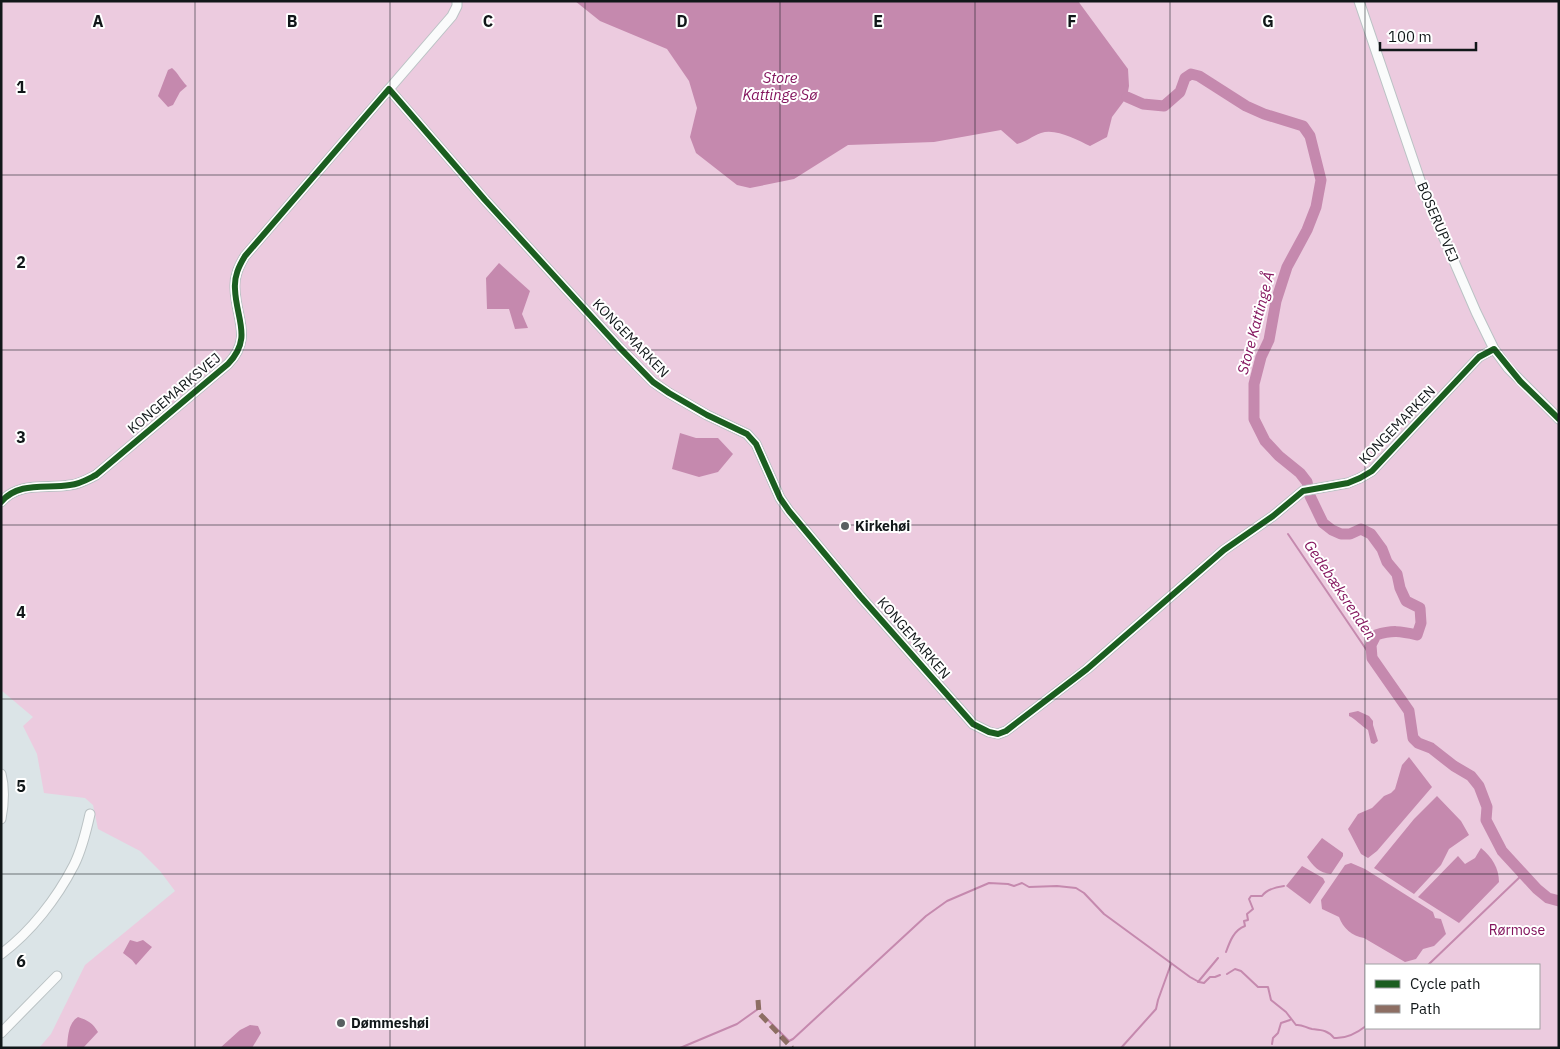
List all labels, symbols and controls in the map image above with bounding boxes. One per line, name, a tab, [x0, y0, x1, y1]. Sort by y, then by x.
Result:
text: A	[93, 11, 104, 31]
text: B	[287, 11, 298, 31]
text: C	[483, 11, 493, 31]
text: D	[676, 11, 688, 31]
text: E	[873, 11, 883, 31]
text: F	[1067, 11, 1077, 31]
text: G	[1262, 11, 1274, 31]
scale bar	[1380, 20, 1476, 52]
text: 100 m	[1388, 27, 1432, 46]
water label: Store Kattinge Sø	[742, 68, 818, 104]
text: 1	[16, 77, 26, 97]
street label: BOSERUPVEJ	[1413, 179, 1463, 265]
text: 2	[16, 252, 26, 272]
water label: Store Kattinge Å	[1233, 269, 1278, 376]
street label: KONGEMARKEN	[589, 295, 673, 381]
street label: KONGEMARKSVEJ	[124, 349, 224, 437]
street label: KONGEMARKEN	[1355, 382, 1439, 468]
text: 3	[16, 427, 26, 447]
place label: Kirkehøi	[855, 517, 910, 535]
marker: Kirkehøi	[839, 520, 851, 532]
water label: Gedebæksrenden	[1300, 536, 1381, 643]
street label: KONGEMARKEN	[874, 593, 954, 683]
text: 4	[16, 602, 26, 622]
text: 5	[16, 776, 26, 796]
park label: Rørmose	[1489, 921, 1546, 939]
text: 6	[16, 951, 26, 971]
legend	[1365, 964, 1540, 1029]
text: Cycle path	[1410, 974, 1481, 993]
text: Path	[1410, 999, 1441, 1018]
place label: Dømmeshøi	[351, 1014, 429, 1032]
marker: Dømmeshøi	[335, 1017, 347, 1029]

